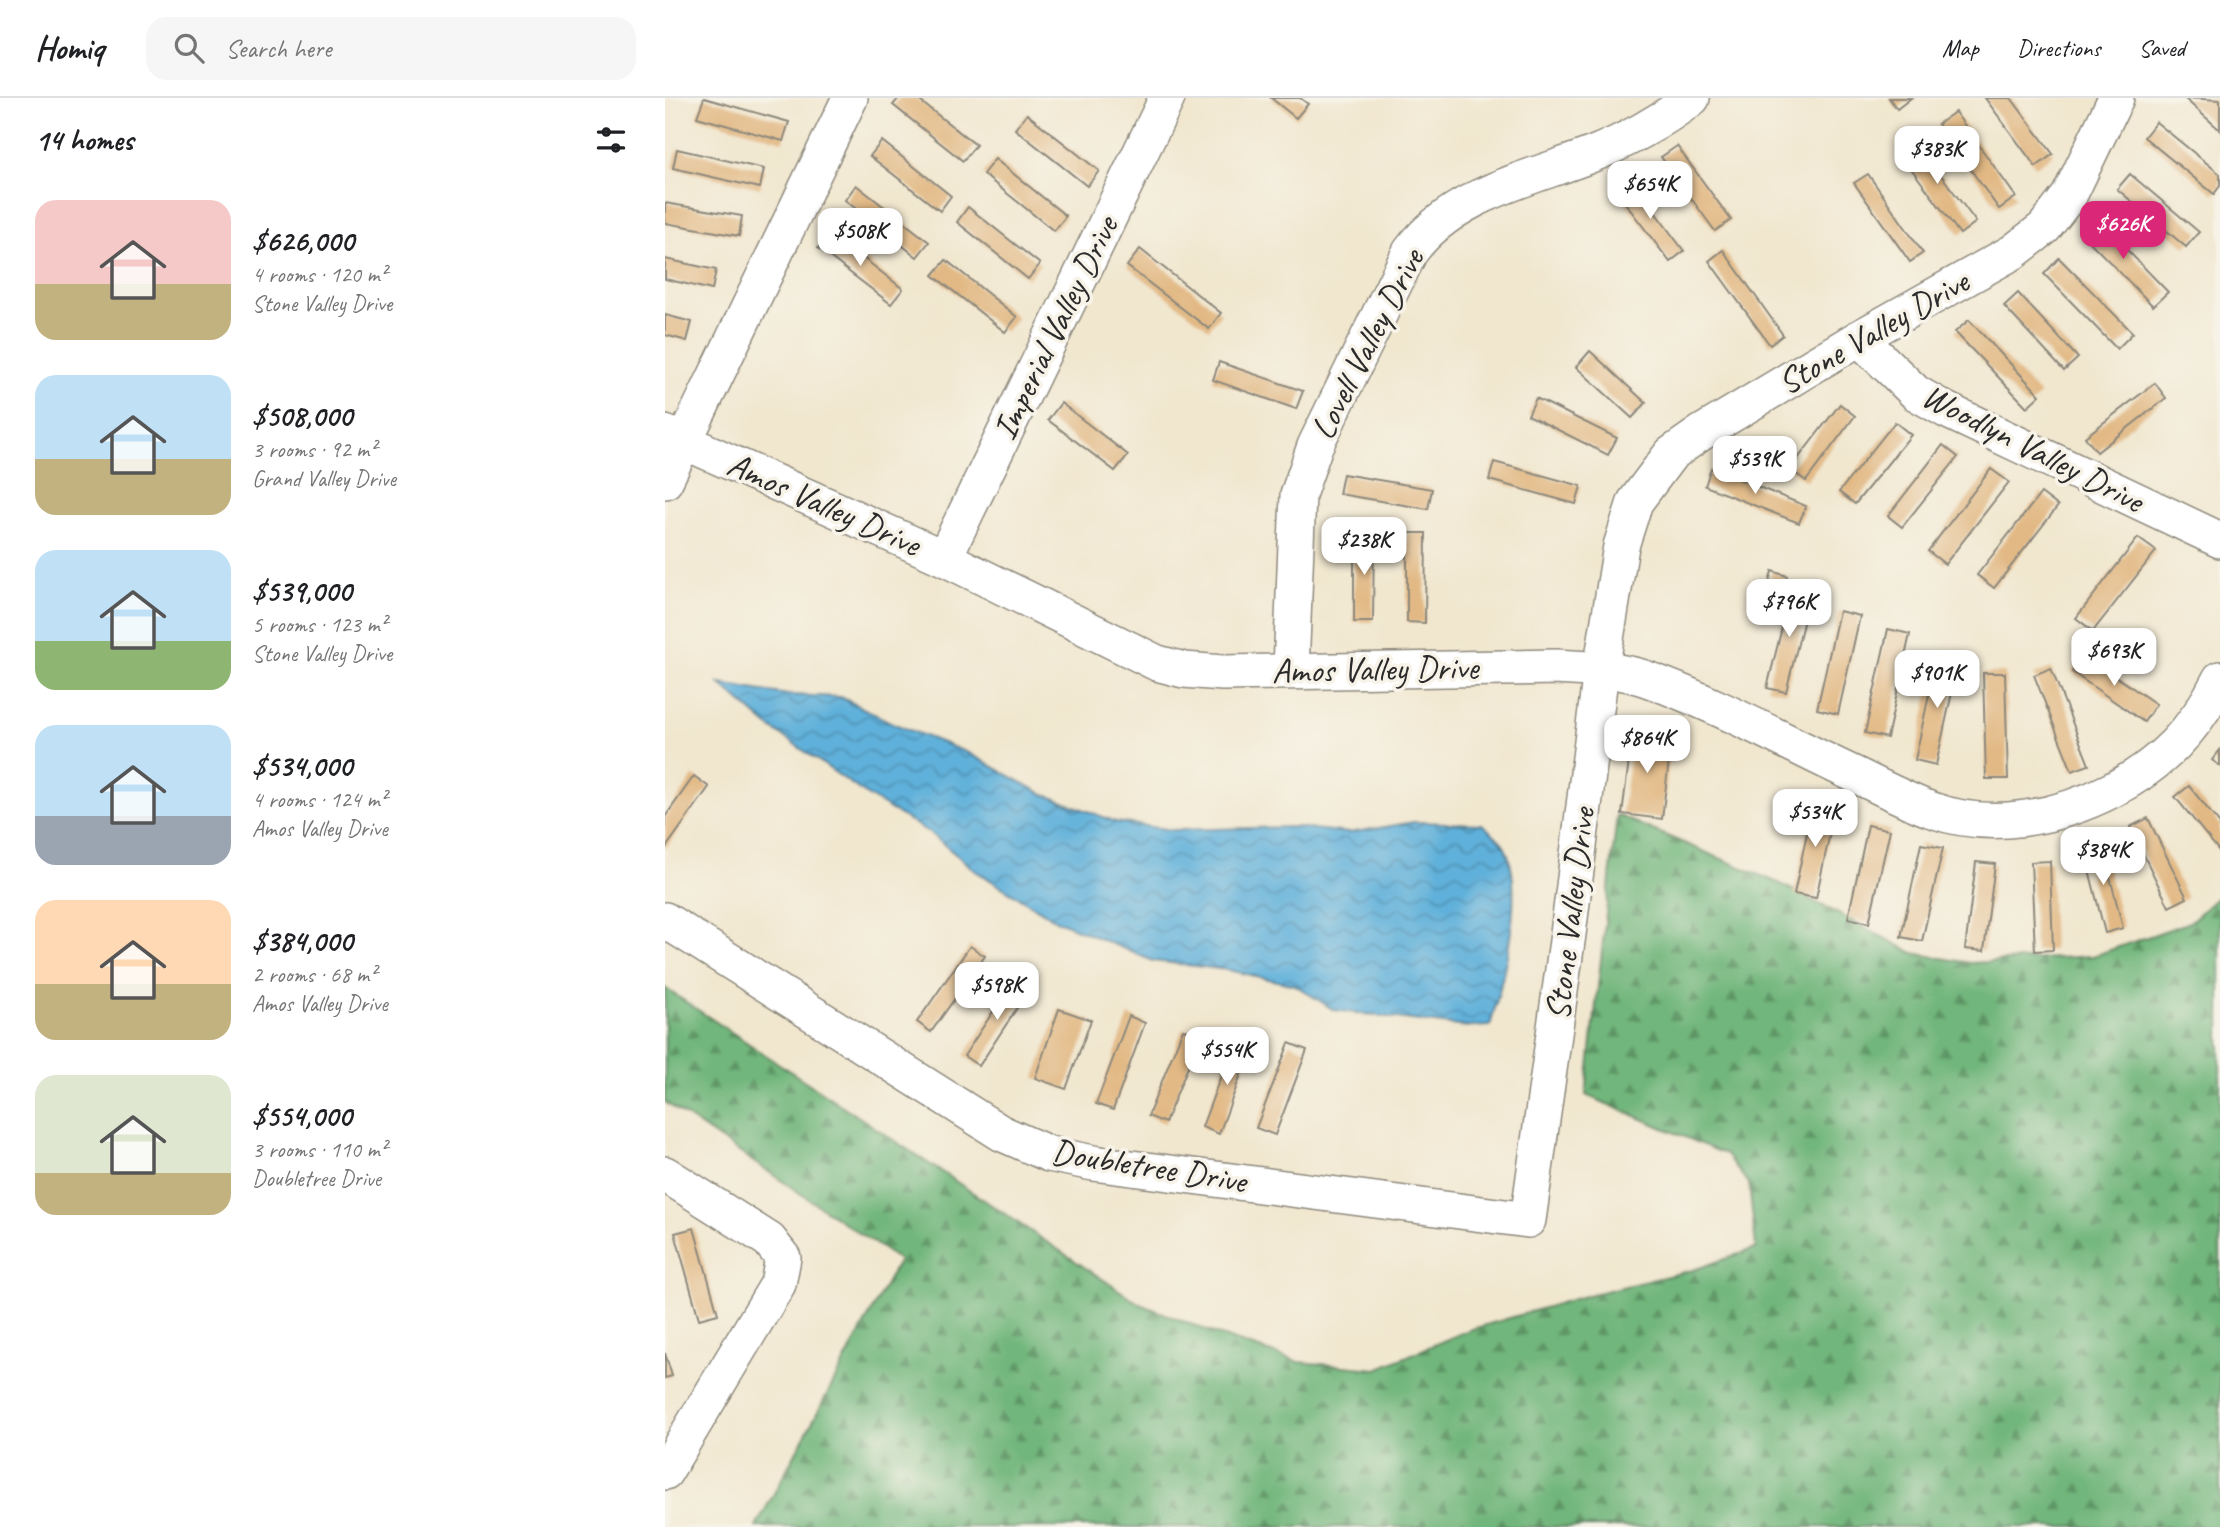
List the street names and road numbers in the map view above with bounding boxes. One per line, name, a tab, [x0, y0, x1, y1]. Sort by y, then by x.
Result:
street label: Imperial Valley Drive	[982, 207, 1130, 447]
street label: Lovell Valley Drive	[1300, 239, 1435, 447]
street label: Stone Valley Drive	[1769, 258, 1979, 405]
street label: Woodlyn Valley Drive	[1915, 373, 2154, 524]
street label: Amos Valley Drive	[721, 441, 930, 568]
street label: Amos Valley Drive	[1271, 645, 1481, 693]
street label: Stone Valley Drive	[1535, 803, 1606, 1023]
street label: Doubletree Drive	[1049, 1128, 1252, 1204]

